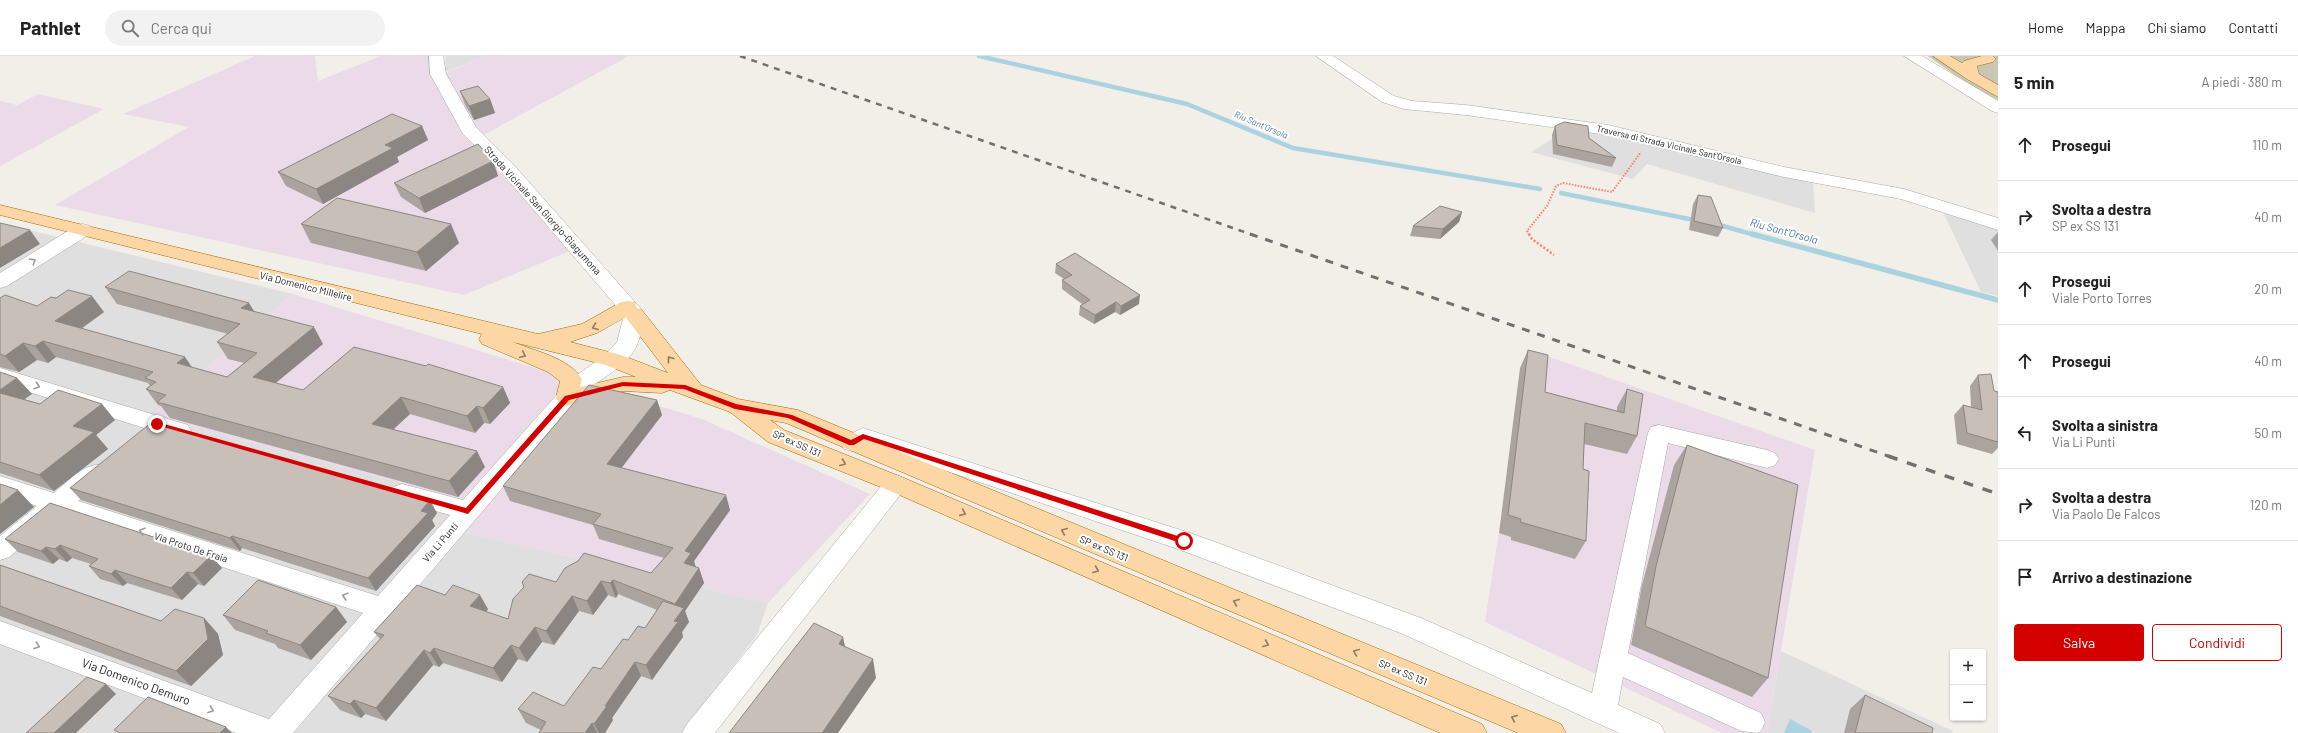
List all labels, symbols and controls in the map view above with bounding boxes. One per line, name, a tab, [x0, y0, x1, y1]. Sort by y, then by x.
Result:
search box	[105, 10, 385, 46]
text: Pathlet	[20, 16, 81, 39]
icon: search	[119, 17, 141, 39]
text: Cerca qui	[151, 19, 212, 37]
text: Home	[2028, 19, 2064, 36]
text: Mappa	[2086, 19, 2125, 36]
text: Chi siamo	[2147, 19, 2206, 36]
text: Contatti	[2228, 19, 2278, 36]
text: 5 min	[2014, 72, 2054, 92]
text: A piedi · 380 m	[2202, 74, 2282, 90]
water label: Riu Sant'Orsola	[1233, 108, 1290, 141]
street label: Traversa di Strada Vicinale Sant'Orsola	[1595, 122, 1743, 167]
icon: ahead	[2014, 134, 2036, 156]
text: Prosegui	[2052, 136, 2111, 154]
text: 110 m	[2252, 137, 2282, 153]
street label: Strada Vicinale San Giorgio-Giagumona	[482, 143, 604, 277]
text: Svolta a destra	[2052, 200, 2151, 218]
icon: right	[2014, 206, 2036, 228]
text: 40 m	[2254, 209, 2282, 225]
water label: Riu Sant'Orsola	[1749, 215, 1820, 246]
text: SP ex SS 131	[2052, 218, 2119, 234]
one-way arrow	[29, 259, 36, 266]
street label: Via Domenico Millelire	[259, 269, 353, 303]
text: Prosegui	[2052, 272, 2111, 290]
icon: ahead	[2014, 278, 2036, 300]
text: 20 m	[2254, 281, 2282, 297]
text: Viale Porto Torres	[2052, 290, 2152, 306]
one-way arrow	[591, 322, 598, 330]
one-way arrow	[519, 350, 527, 358]
icon: ahead	[2014, 350, 2036, 372]
text: Prosegui	[2052, 352, 2111, 370]
text: 40 m	[2254, 353, 2282, 369]
one-way arrow	[668, 357, 675, 364]
one-way arrow	[34, 382, 41, 390]
route end	[148, 415, 166, 433]
text: Svolta a sinistra	[2052, 416, 2158, 434]
icon: left	[2014, 422, 2036, 444]
text: 50 m	[2255, 425, 2282, 441]
street label: SP ex SS 131	[771, 427, 823, 459]
text: Via Li Punti	[2052, 434, 2115, 450]
one-way arrow	[839, 458, 847, 466]
text: Svolta a destra	[2052, 488, 2151, 506]
icon: right	[2014, 494, 2036, 516]
text: 120 m	[2250, 497, 2282, 513]
text: Via Paolo De Falcos	[2052, 506, 2161, 522]
one-way arrow	[959, 508, 967, 516]
street label: Via Li Punti	[420, 520, 460, 564]
one-way arrow	[138, 527, 145, 536]
one-way arrow	[1060, 528, 1068, 536]
street label: Via Proto De Fraia	[153, 529, 229, 565]
street label: SP ex SS 131	[1078, 532, 1130, 564]
route start	[1175, 532, 1193, 550]
one-way arrow	[1091, 565, 1099, 573]
icon: arrive	[2014, 566, 2036, 588]
text: Arrivo a destinazione	[2052, 568, 2192, 586]
one-way arrow	[342, 593, 349, 601]
one-way arrow	[1232, 599, 1239, 607]
button: Salva	[2014, 624, 2144, 661]
button: Condividi	[2152, 624, 2282, 661]
one-way arrow	[1263, 639, 1270, 647]
one-way arrow	[33, 641, 40, 649]
one-way arrow	[1352, 649, 1360, 657]
map controls	[1950, 649, 1986, 721]
button: +	[1950, 649, 1986, 685]
street label: Via Domenico Demuro	[80, 655, 193, 707]
street label: SP ex SS 131	[1377, 656, 1429, 688]
button: −	[1950, 685, 1986, 721]
one-way arrow	[207, 706, 214, 714]
one-way arrow	[1511, 715, 1519, 723]

